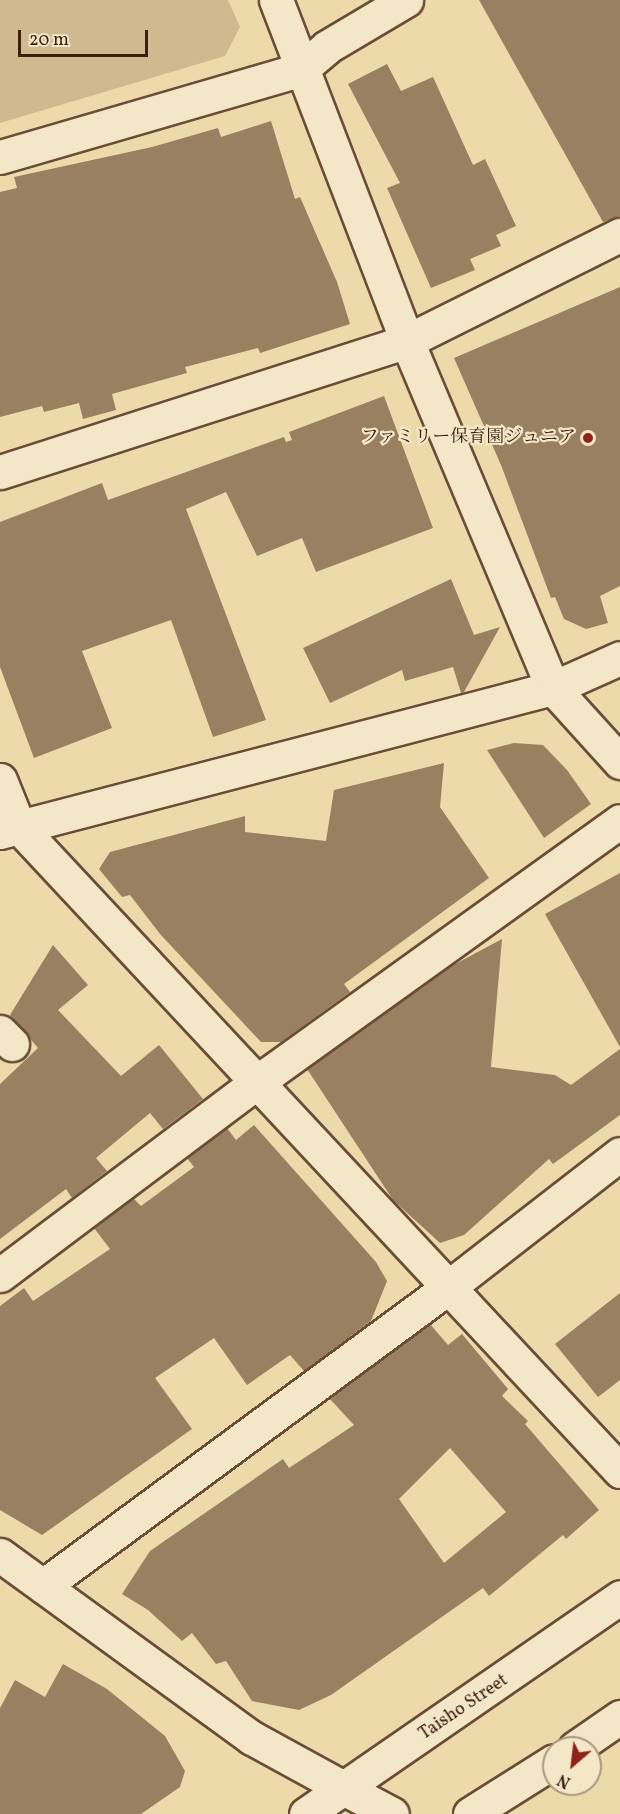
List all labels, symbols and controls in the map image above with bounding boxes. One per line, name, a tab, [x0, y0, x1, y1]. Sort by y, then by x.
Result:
scale bar	[21, 18, 152, 56]
text: 20 m	[29, 28, 69, 53]
place label: ファミリー保育園ジュニア	[360, 427, 576, 449]
marker: ファミリー保育園ジュニア	[581, 431, 595, 445]
street label: Taisho Street	[415, 1670, 513, 1746]
north arrow	[542, 1736, 602, 1796]
text: N	[554, 1768, 575, 1793]

